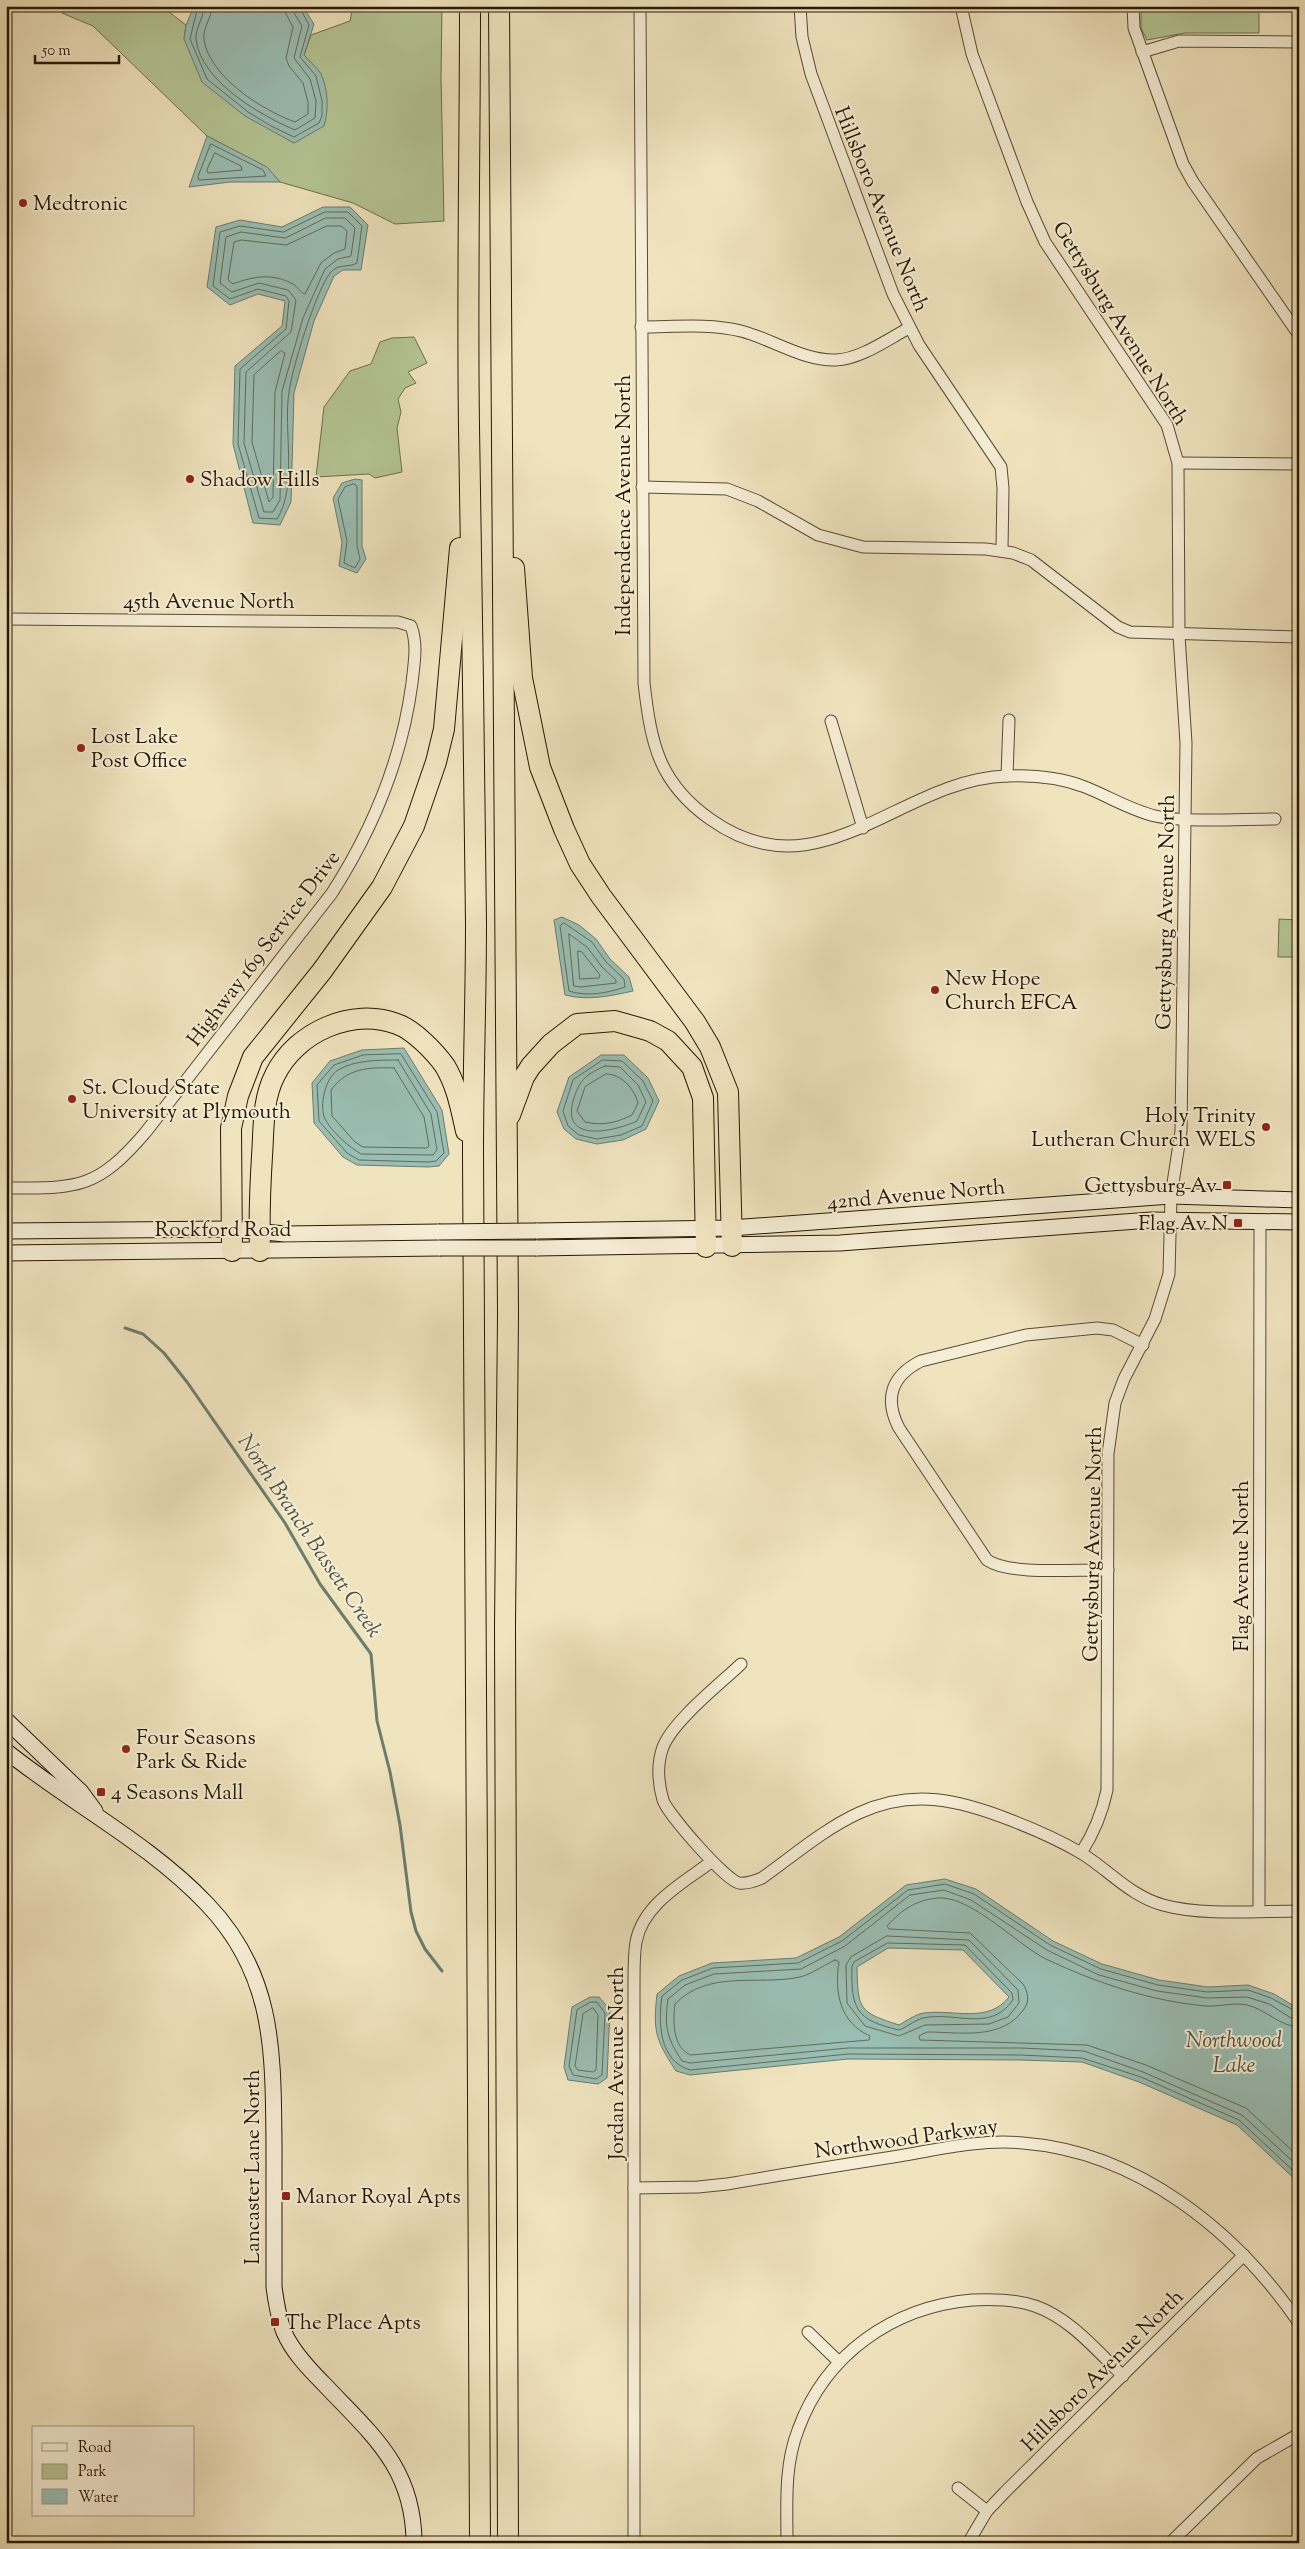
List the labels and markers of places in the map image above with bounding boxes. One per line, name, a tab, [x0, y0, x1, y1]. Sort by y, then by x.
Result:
place label: Medtronic	[33, 190, 128, 220]
marker: Medtronic	[17, 197, 29, 209]
place label: Shadow Hills	[200, 466, 320, 496]
marker: Shadow Hills	[184, 473, 196, 485]
place label: Lost Lake Post Office	[91, 723, 187, 777]
marker: Lost Lake Post Office	[75, 742, 87, 754]
place label: New Hope Church EFCA	[945, 965, 1078, 1019]
marker: New Hope Church EFCA	[929, 984, 941, 996]
place label: St. Cloud State University at Plymouth	[82, 1074, 291, 1128]
marker: St. Cloud State University at Plymouth	[66, 1093, 78, 1105]
place label: Holy Trinity Lutheran Church WELS	[1031, 1102, 1257, 1156]
marker: Holy Trinity Lutheran Church WELS	[1260, 1121, 1272, 1133]
place label: Gettysburg Av	[1084, 1172, 1217, 1202]
marker: Gettysburg Av	[1221, 1179, 1233, 1191]
place label: Flag Av N	[1138, 1210, 1228, 1240]
marker: Flag Av N	[1232, 1217, 1244, 1229]
place label: Four Seasons Park & Ride	[136, 1724, 256, 1778]
marker: Four Seasons Park & Ride	[120, 1743, 132, 1755]
place label: 4 Seasons Mall	[111, 1779, 244, 1809]
marker: 4 Seasons Mall	[95, 1786, 107, 1798]
place label: Manor Royal Apts	[296, 2183, 461, 2213]
marker: Manor Royal Apts	[280, 2190, 292, 2202]
place label: The Place Apts	[285, 2309, 421, 2339]
marker: The Place Apts	[269, 2316, 281, 2328]

